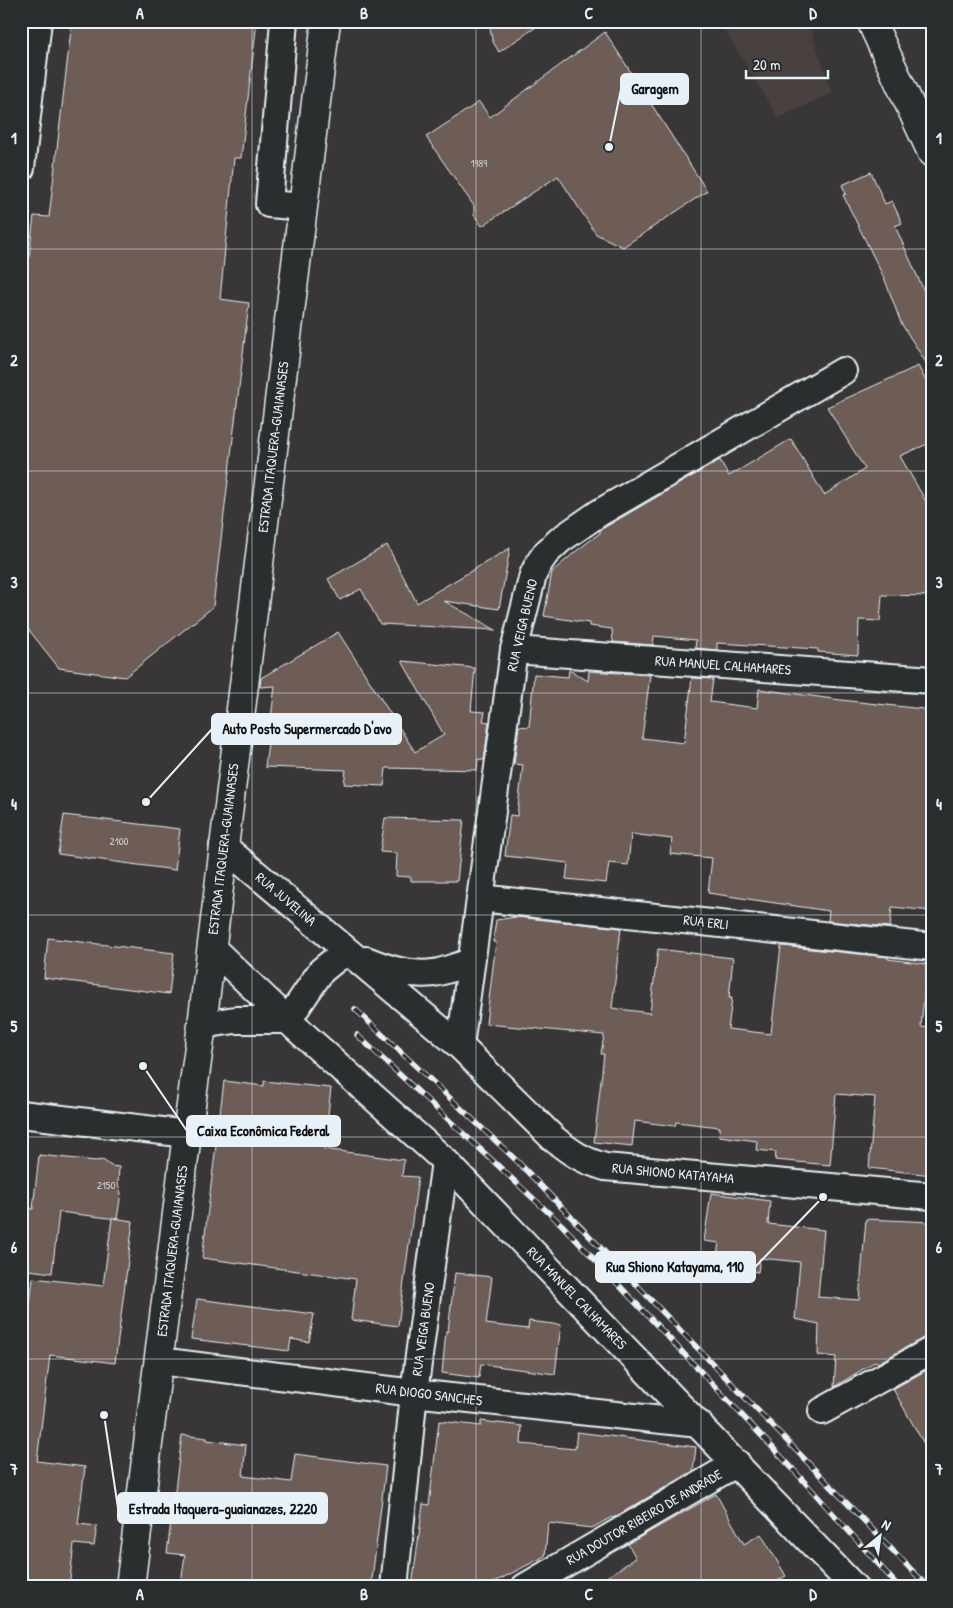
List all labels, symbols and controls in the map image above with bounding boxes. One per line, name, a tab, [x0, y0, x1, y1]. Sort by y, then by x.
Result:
text: A	[136, 2, 144, 24]
text: B	[360, 2, 368, 24]
text: C	[585, 2, 594, 24]
text: D	[809, 2, 817, 24]
scale bar	[746, 48, 828, 80]
text: 20 m	[753, 54, 780, 75]
callout: Garagem	[621, 74, 688, 104]
text: Garagem	[631, 78, 679, 100]
text: 1	[11, 127, 17, 149]
text: 1	[936, 127, 942, 149]
house number: 1989	[471, 156, 487, 170]
text: 2	[10, 349, 18, 371]
text: 2	[935, 349, 943, 371]
street label: ESTRADA ITAQUERA-GUAIANASES	[253, 360, 293, 534]
text: 3	[10, 571, 18, 593]
text: 3	[935, 571, 943, 593]
street label: RUA VEIGA BUENO	[502, 577, 541, 673]
street label: RUA MANUEL CALHAMARES	[654, 650, 792, 679]
callout: Auto Posto Supermercado D'avo	[212, 714, 401, 744]
text: Auto Posto Supermercado D'avo	[222, 718, 392, 740]
street label: ESTRADA ITAQUERA-GUAIANASES	[203, 762, 243, 936]
text: 4	[11, 793, 17, 815]
text: 4	[936, 793, 942, 815]
house number: 2100	[110, 834, 129, 848]
street label: RUA JUVELINA	[252, 868, 321, 930]
street label: RUA ERLI	[683, 910, 729, 933]
text: 5	[11, 1015, 18, 1037]
text: 5	[936, 1015, 943, 1037]
callout: Caixa Econômica Federal	[187, 1116, 340, 1146]
text: Caixa Econômica Federal	[197, 1120, 330, 1141]
street label: RUA SHIONO KATAYAMA	[611, 1158, 735, 1187]
street label: ESTRADA ITAQUERA-GUAIANASES	[152, 1164, 192, 1338]
house number: 2150	[97, 1178, 115, 1192]
text: 6	[11, 1236, 18, 1258]
text: 6	[936, 1236, 943, 1258]
street label: RUA MANUEL CALHAMARES	[523, 1242, 632, 1354]
callout: Rua Shiono Katayama, 110	[596, 1252, 755, 1282]
text: Rua Shiono Katayama, 110	[606, 1256, 744, 1278]
street label: RUA VEIGA BUENO	[407, 1281, 439, 1377]
street label: RUA DIOGO SANCHES	[375, 1378, 484, 1410]
text: 7	[9, 1458, 18, 1480]
text: 7	[934, 1458, 943, 1480]
street label: RUA DOUTOR RIBEIRO DE ANDRADE	[562, 1464, 725, 1569]
callout: Estrada Itaquera-guaianazes, 2220	[118, 1493, 327, 1523]
text: Estrada Itaquera-guaianazes, 2220	[129, 1498, 318, 1520]
north arrow	[856, 1510, 906, 1560]
text: N	[879, 1514, 895, 1535]
text: A	[136, 1583, 144, 1605]
text: B	[360, 1583, 368, 1605]
text: C	[585, 1583, 594, 1605]
text: D	[809, 1583, 817, 1605]

